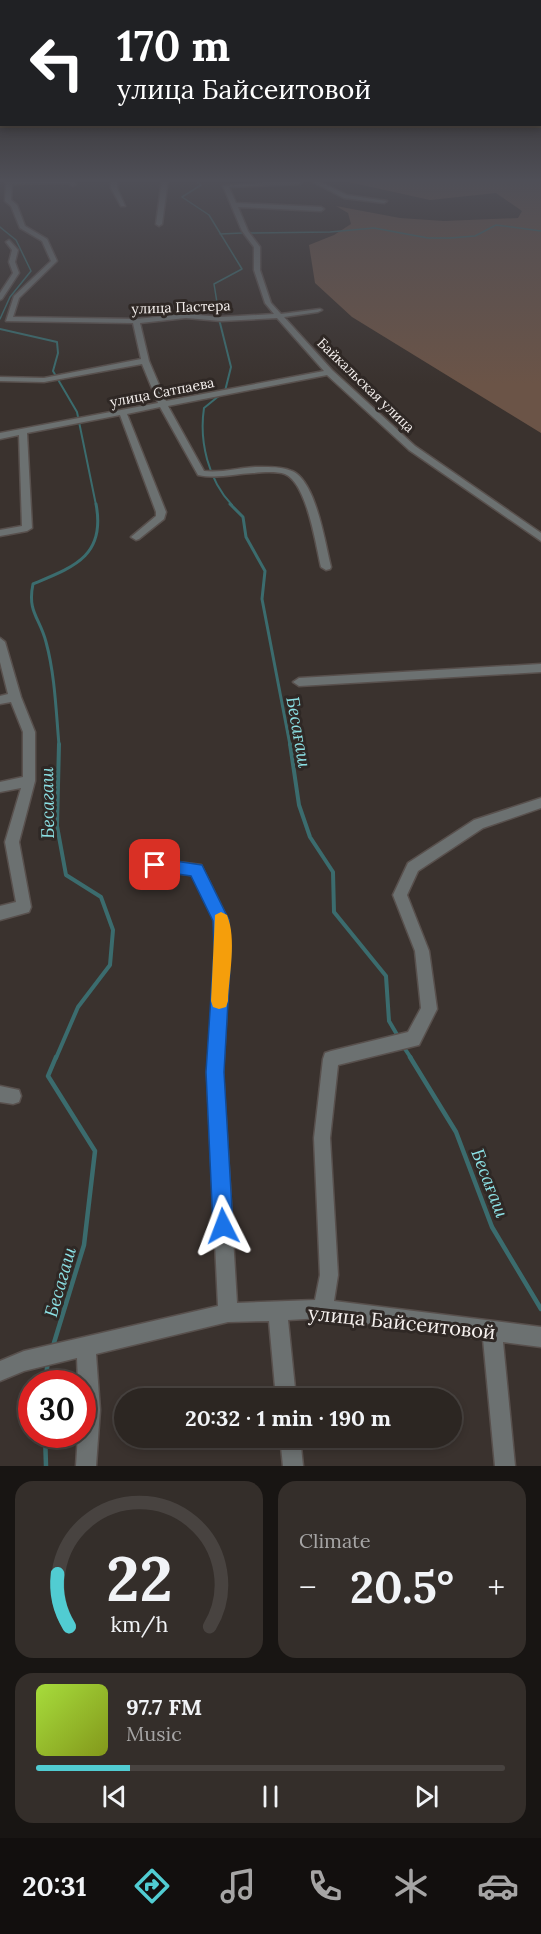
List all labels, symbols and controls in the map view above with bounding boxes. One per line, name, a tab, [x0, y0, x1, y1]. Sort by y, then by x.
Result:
text: 170 m	[117, 19, 230, 73]
icon: left	[18, 24, 96, 102]
text: улица Байсеитовой	[117, 72, 371, 106]
street label: улица Пастера	[131, 296, 231, 318]
street label: Байкальская улица	[313, 334, 419, 436]
street label: улица Сатпаева	[108, 373, 216, 411]
water label: Бесағаш	[281, 695, 317, 770]
water label: Бесагаш	[35, 767, 59, 839]
pin	[129, 839, 180, 890]
icon: arrive	[138, 848, 171, 881]
water label: Бесағаш	[466, 1145, 514, 1221]
position arrow	[191, 1194, 255, 1258]
water label: Бесагаш	[39, 1244, 81, 1320]
street label: улица Байсеитовой	[307, 1300, 497, 1344]
speed limit sign: 30	[18, 1370, 96, 1448]
text: 20:32 · 1 min · 190 m	[185, 1404, 391, 1432]
text: Climate	[299, 1528, 371, 1553]
text: 22	[106, 1538, 172, 1618]
text: 20.5°	[350, 1558, 454, 1615]
text: −	[299, 1566, 317, 1608]
text: +	[487, 1566, 505, 1608]
text: km/h	[110, 1610, 168, 1638]
text: 97.7 FM	[126, 1693, 202, 1721]
text: Music	[126, 1721, 182, 1746]
icon: previous	[98, 1780, 131, 1813]
icon: pause	[254, 1780, 287, 1813]
icon: next	[410, 1780, 443, 1813]
icon: directions	[131, 1865, 173, 1907]
icon: music	[217, 1865, 259, 1907]
icon: phone	[304, 1865, 346, 1907]
icon: climate	[390, 1865, 432, 1907]
icon: car	[477, 1865, 519, 1907]
text: 20:31	[22, 1869, 87, 1903]

